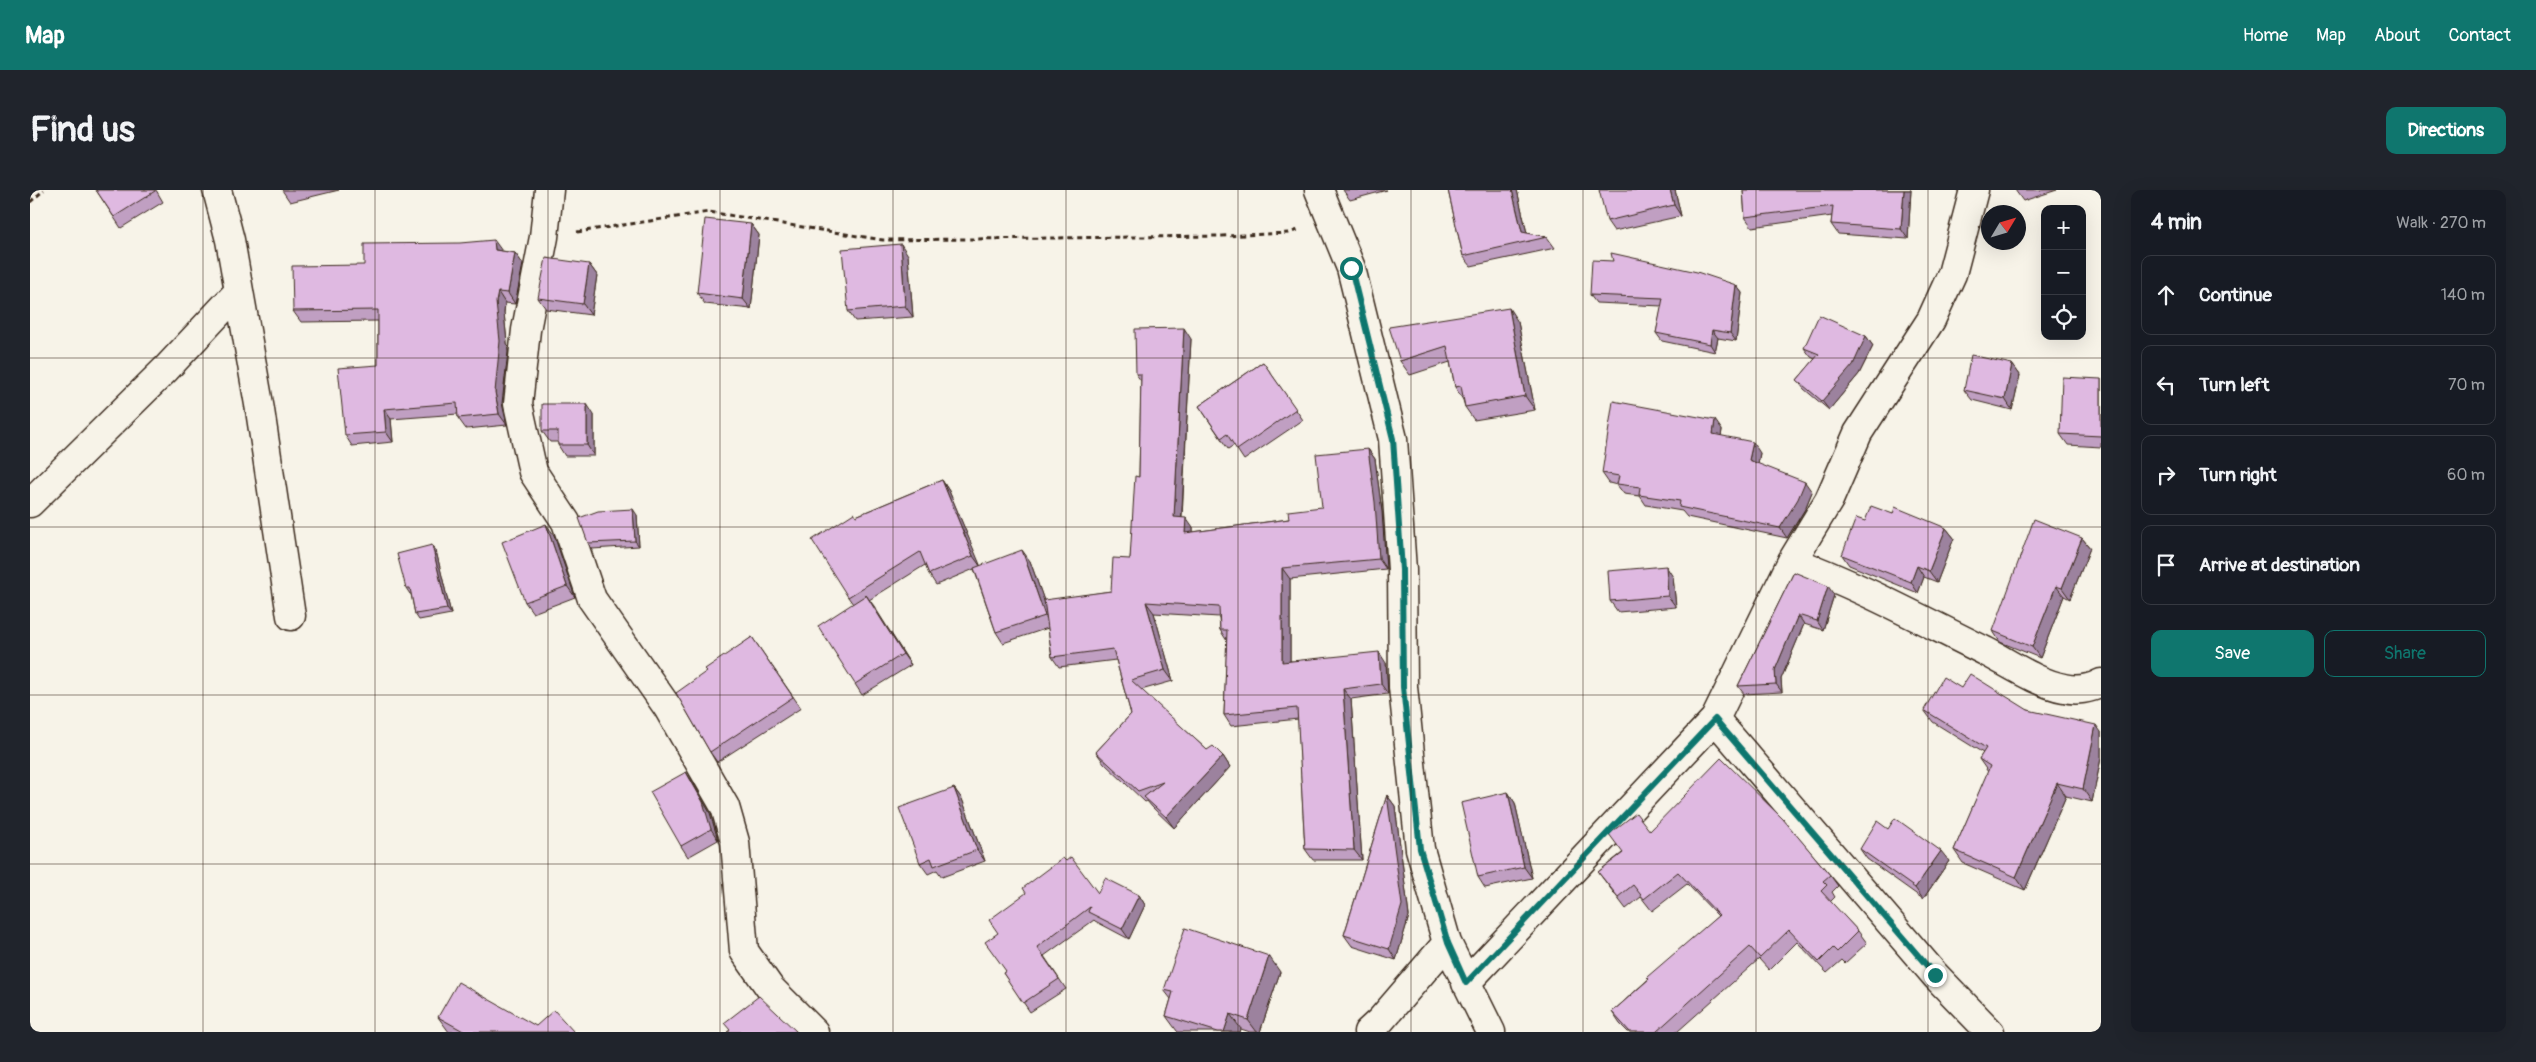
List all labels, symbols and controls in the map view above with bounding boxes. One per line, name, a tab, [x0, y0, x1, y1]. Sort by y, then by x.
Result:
text: Map	[25, 21, 65, 50]
text: Home	[2243, 24, 2288, 47]
text: Map	[2316, 24, 2346, 47]
text: About	[2374, 24, 2420, 47]
text: Contact	[2448, 24, 2511, 47]
button: Directions	[2386, 107, 2506, 154]
text: Find us	[30, 108, 135, 152]
north arrow	[1981, 205, 2026, 250]
map controls	[2041, 205, 2086, 340]
button: +	[2041, 205, 2086, 250]
text: 4 min	[2151, 209, 2202, 236]
text: Walk · 270 m	[2396, 213, 2486, 233]
button: −	[2041, 250, 2086, 295]
route start	[1340, 257, 1363, 280]
icon: ahead	[2152, 281, 2180, 309]
text: Continue	[2199, 283, 2272, 307]
text: 140 m	[2441, 285, 2485, 305]
button: locate	[2041, 295, 2086, 340]
icon: left	[2152, 371, 2180, 399]
text: Turn left	[2199, 373, 2269, 397]
text: 70 m	[2448, 375, 2485, 395]
icon: right	[2152, 461, 2180, 489]
text: Turn right	[2199, 463, 2277, 487]
text: 60 m	[2447, 465, 2485, 485]
icon: arrive	[2152, 551, 2180, 579]
text: Arrive at destination	[2199, 553, 2360, 577]
button: Save	[2151, 630, 2314, 677]
button: Share	[2324, 630, 2486, 677]
route end	[1924, 964, 1947, 987]

